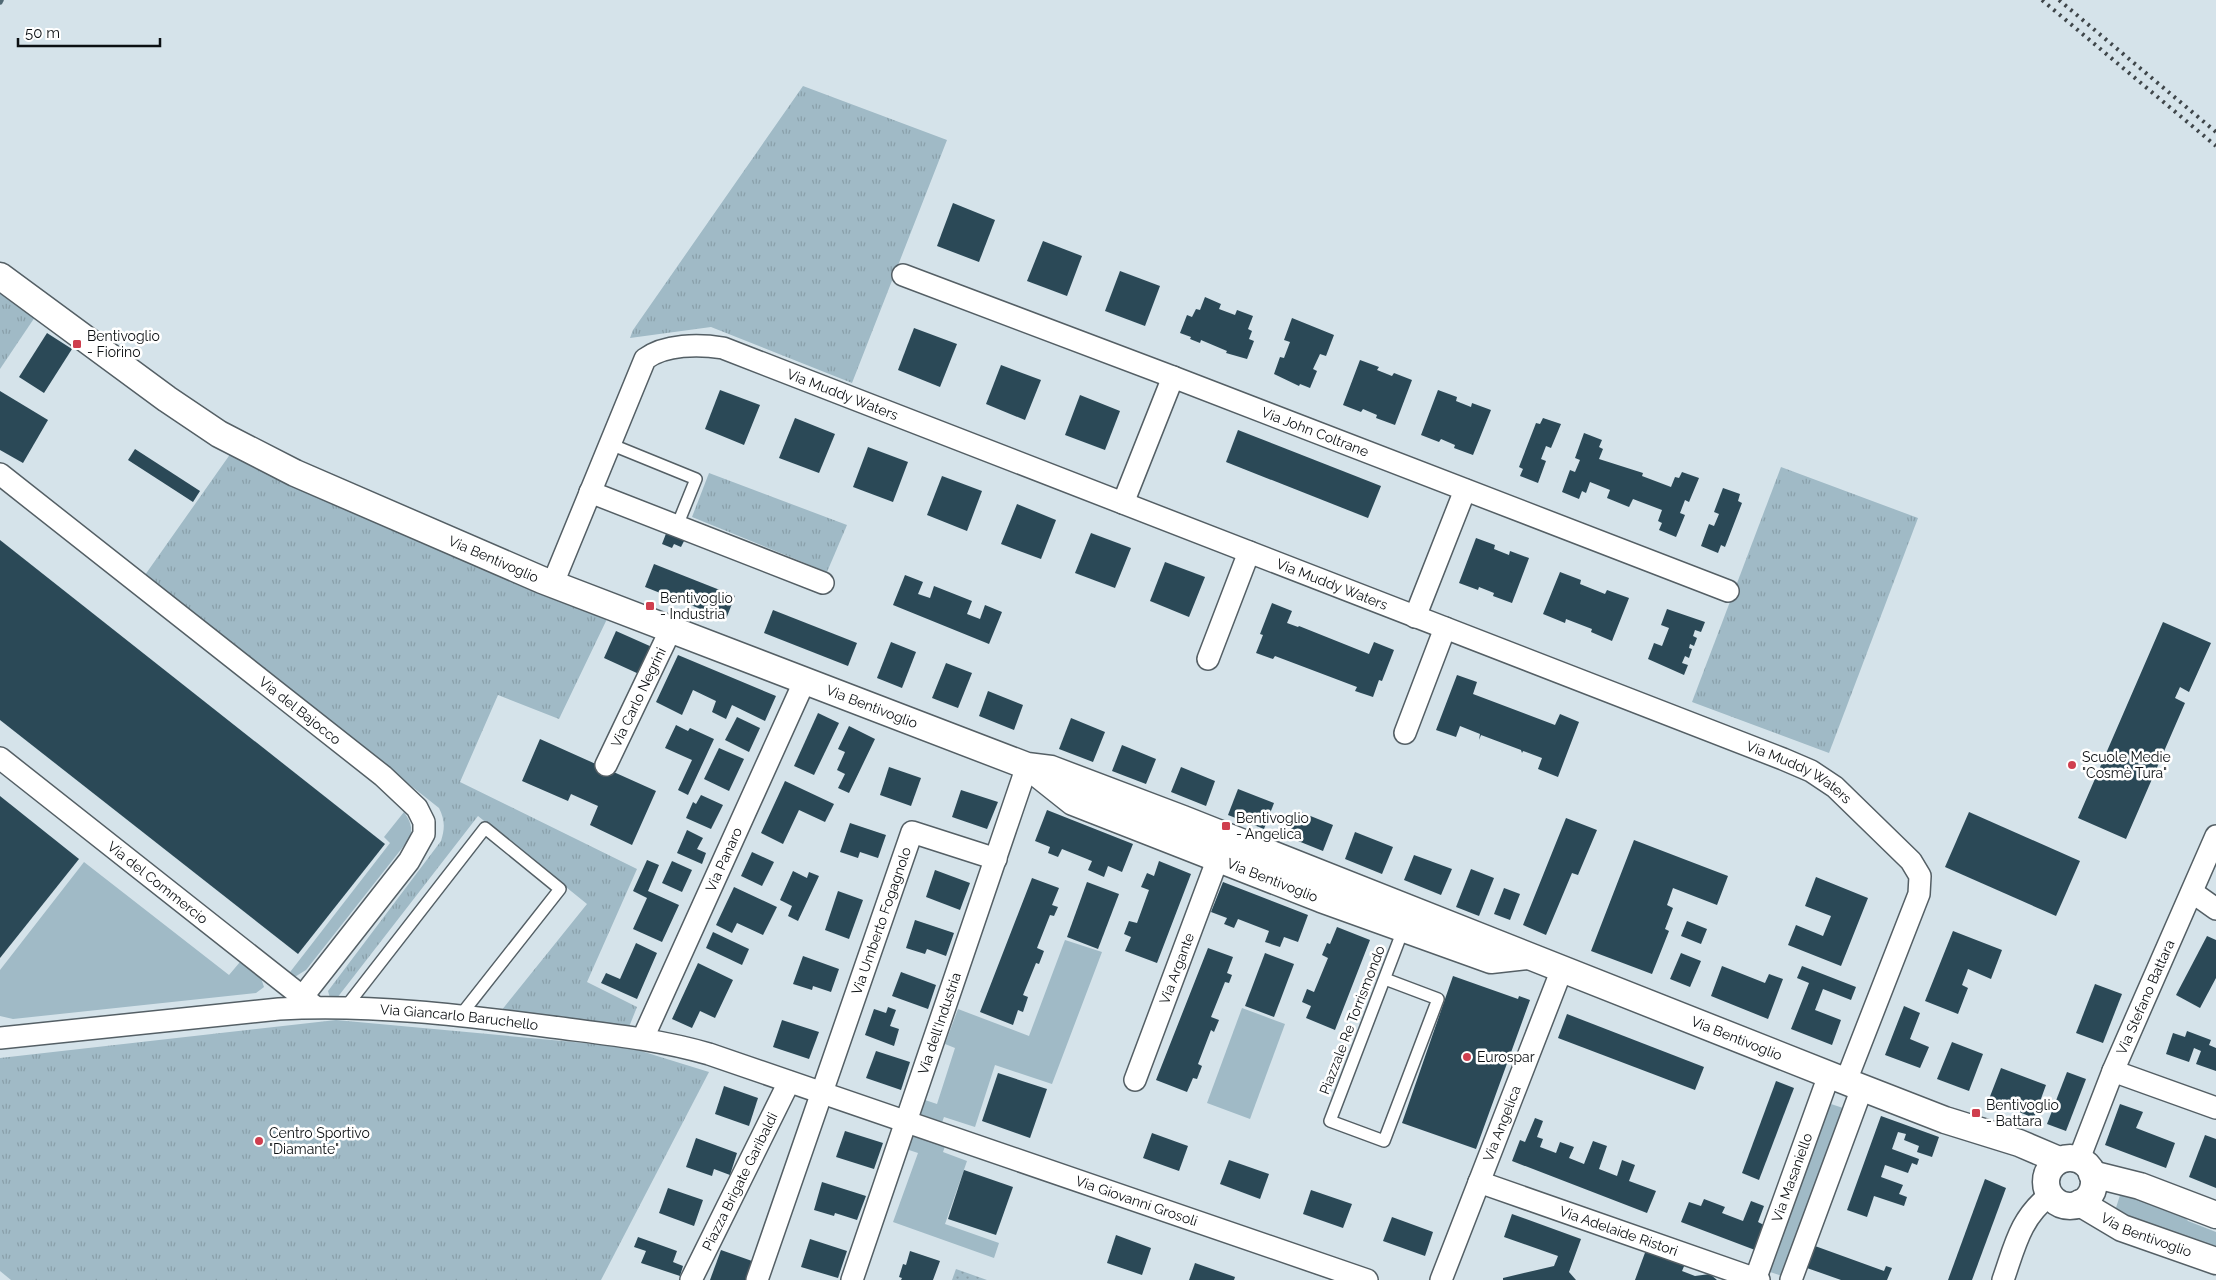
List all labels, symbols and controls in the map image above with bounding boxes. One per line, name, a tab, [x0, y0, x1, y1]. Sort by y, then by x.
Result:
scale bar	[18, 15, 160, 47]
text: 50 m	[25, 24, 60, 42]
place label: Bentivoglio - Fiorino	[87, 328, 160, 360]
marker: Bentivoglio - Fiorino	[71, 338, 83, 350]
street label: Via Muddy Waters	[785, 366, 901, 423]
street label: Via John Coltrane	[1259, 404, 1371, 460]
street label: Via Bentivoglio	[446, 533, 541, 586]
street label: Via Muddy Waters	[1274, 555, 1390, 613]
place label: Bentivoglio - Industria	[660, 590, 733, 622]
marker: Bentivoglio - Industria	[644, 600, 656, 612]
street label: Via Carlo Negrini	[608, 645, 669, 750]
street label: Via del Bajocco	[256, 673, 344, 748]
street label: Via Bentivoglio	[824, 682, 920, 731]
street label: Via Muddy Waters	[1744, 738, 1855, 807]
place label: Scuole Medie "Cosmè Tura"	[2082, 749, 2171, 781]
marker: Scuole Medie "Cosmè Tura"	[2066, 759, 2078, 771]
place label: Bentivoglio - Angelica	[1236, 810, 1309, 842]
marker: Bentivoglio - Angelica	[1220, 820, 1232, 832]
street label: Via Panaro	[702, 825, 745, 894]
street label: Via del Commercio	[104, 838, 211, 927]
street label: Via Umberto Fogagnolo	[848, 845, 914, 997]
street label: Via Bentivoglio	[1225, 855, 1320, 905]
street label: Via Argante	[1156, 931, 1197, 1006]
street label: Via Stefano Battara	[2113, 937, 2178, 1057]
street label: Piazzale Re Torrismondo	[1316, 943, 1388, 1097]
street label: Via dell'Industria	[915, 970, 964, 1077]
street label: Via Giancarlo Baruchello	[380, 1001, 539, 1033]
street label: Via Bentivoglio	[1689, 1013, 1785, 1063]
place label: Eurospar	[1477, 1049, 1535, 1065]
marker: Eurospar	[1461, 1051, 1473, 1063]
street label: Via Angelica	[1480, 1083, 1524, 1164]
place label: Bentivoglio - Battara	[1986, 1097, 2059, 1129]
marker: Bentivoglio - Battara	[1970, 1107, 1982, 1119]
street label: Piazza Brigate Garibaldi	[699, 1110, 781, 1253]
place label: Centro Sportivo "Diamante"	[269, 1125, 370, 1157]
street label: Via Masaniello	[1769, 1131, 1815, 1224]
marker: Centro Sportivo "Diamante"	[253, 1135, 265, 1147]
street label: Via Giovanni Grosoli	[1073, 1172, 1200, 1229]
street label: Via Adelaide Ristori	[1557, 1203, 1680, 1259]
street label: Via Bentivoglio	[2098, 1209, 2194, 1260]

